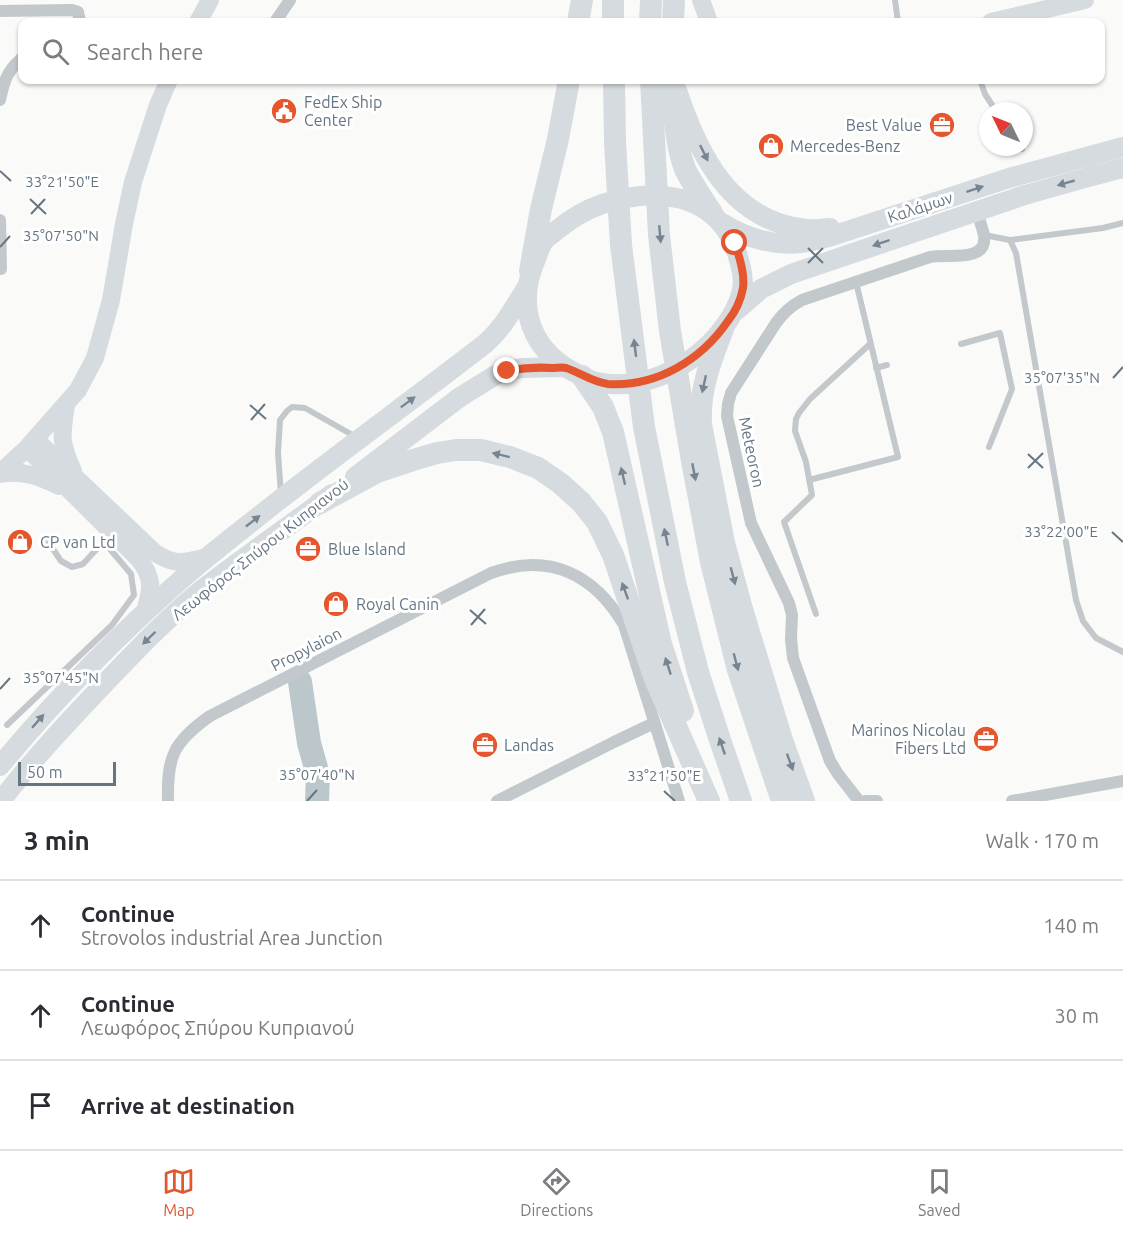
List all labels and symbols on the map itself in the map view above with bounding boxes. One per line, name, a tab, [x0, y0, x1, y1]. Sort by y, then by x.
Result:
place label: FedEx Ship Center	[304, 93, 382, 129]
public building icon: FedEx Ship Center	[269, 96, 299, 126]
north arrow	[979, 102, 1033, 156]
office icon: Best Value	[927, 110, 957, 140]
place label: Best Value	[846, 116, 922, 134]
shop icon: Mercedes-Benz	[756, 131, 786, 161]
place label: Mercedes-Benz	[790, 137, 900, 155]
one-way arrow	[699, 145, 708, 162]
text: 33°21'50"E	[25, 173, 99, 190]
one-way arrow	[1057, 179, 1075, 188]
one-way arrow	[966, 184, 984, 193]
street label: Καλάμων	[885, 188, 955, 226]
one-way arrow	[655, 225, 664, 244]
text: 35°07'50"N	[23, 227, 99, 244]
route start	[721, 229, 747, 255]
one-way arrow	[872, 239, 890, 249]
one-way arrow	[630, 338, 639, 357]
route end	[493, 357, 519, 383]
text: 35°07'35"N	[1024, 369, 1100, 386]
one-way arrow	[699, 375, 708, 394]
one-way arrow	[399, 396, 415, 408]
street label: Meteoron	[736, 415, 768, 489]
one-way arrow	[491, 449, 510, 459]
one-way arrow	[690, 462, 699, 481]
one-way arrow	[617, 467, 627, 485]
street label: Λεωφόρος Σπύρου Κυπριανού	[168, 474, 352, 624]
one-way arrow	[245, 514, 261, 527]
text: 33°22'00"E	[1024, 523, 1098, 540]
shop icon: CP van Ltd	[5, 527, 35, 557]
one-way arrow	[661, 528, 670, 547]
place label: CP van Ltd	[40, 533, 116, 551]
office icon: Blue Island	[293, 534, 323, 564]
place label: Blue Island	[328, 540, 406, 558]
one-way arrow	[729, 567, 738, 585]
one-way arrow	[620, 582, 630, 600]
shop icon: Royal Canin	[321, 589, 351, 619]
place label: Royal Canin	[356, 595, 439, 613]
street label: Propylaion	[268, 624, 344, 674]
one-way arrow	[142, 631, 157, 645]
one-way arrow	[732, 653, 742, 671]
one-way arrow	[663, 657, 672, 675]
text: 35°07'45"N	[23, 669, 99, 686]
one-way arrow	[31, 714, 44, 729]
place label: Marinos Nicolau Fibers Ltd	[851, 721, 966, 757]
office icon: Marinos Nicolau Fibers Ltd	[971, 724, 1001, 754]
office icon: Landas	[470, 730, 500, 760]
place label: Landas	[504, 736, 554, 754]
one-way arrow	[716, 737, 726, 755]
one-way arrow	[786, 753, 795, 771]
scale bar	[18, 759, 116, 786]
text: 35°07'40"N	[279, 766, 355, 783]
text: 33°21'50"E	[627, 767, 701, 784]

